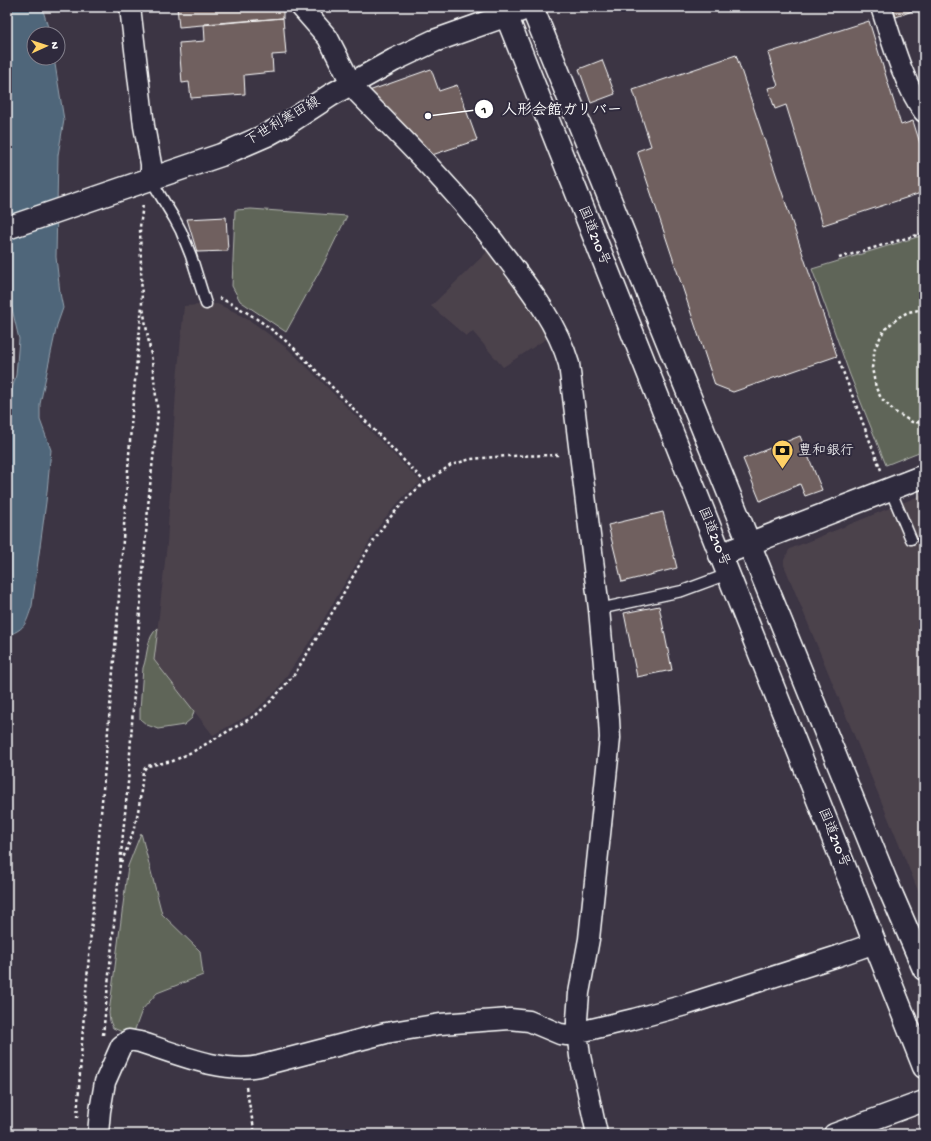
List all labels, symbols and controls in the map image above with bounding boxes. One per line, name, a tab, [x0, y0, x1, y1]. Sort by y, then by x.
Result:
north arrow	[26, 26, 66, 66]
text: N	[48, 42, 60, 49]
street label: 下世利寒田線	[242, 94, 324, 150]
callout: 人形会館ガリバー	[474, 95, 630, 122]
text: 人形会館ガリバー	[502, 101, 622, 120]
text: 1	[481, 104, 487, 118]
street label: 国道210号	[573, 204, 613, 268]
bank icon: 豊和銀行	[769, 438, 795, 471]
place label: 豊和銀行	[798, 443, 854, 460]
street label: 国道210号	[693, 505, 733, 569]
street label: 国道210号	[813, 806, 853, 870]

